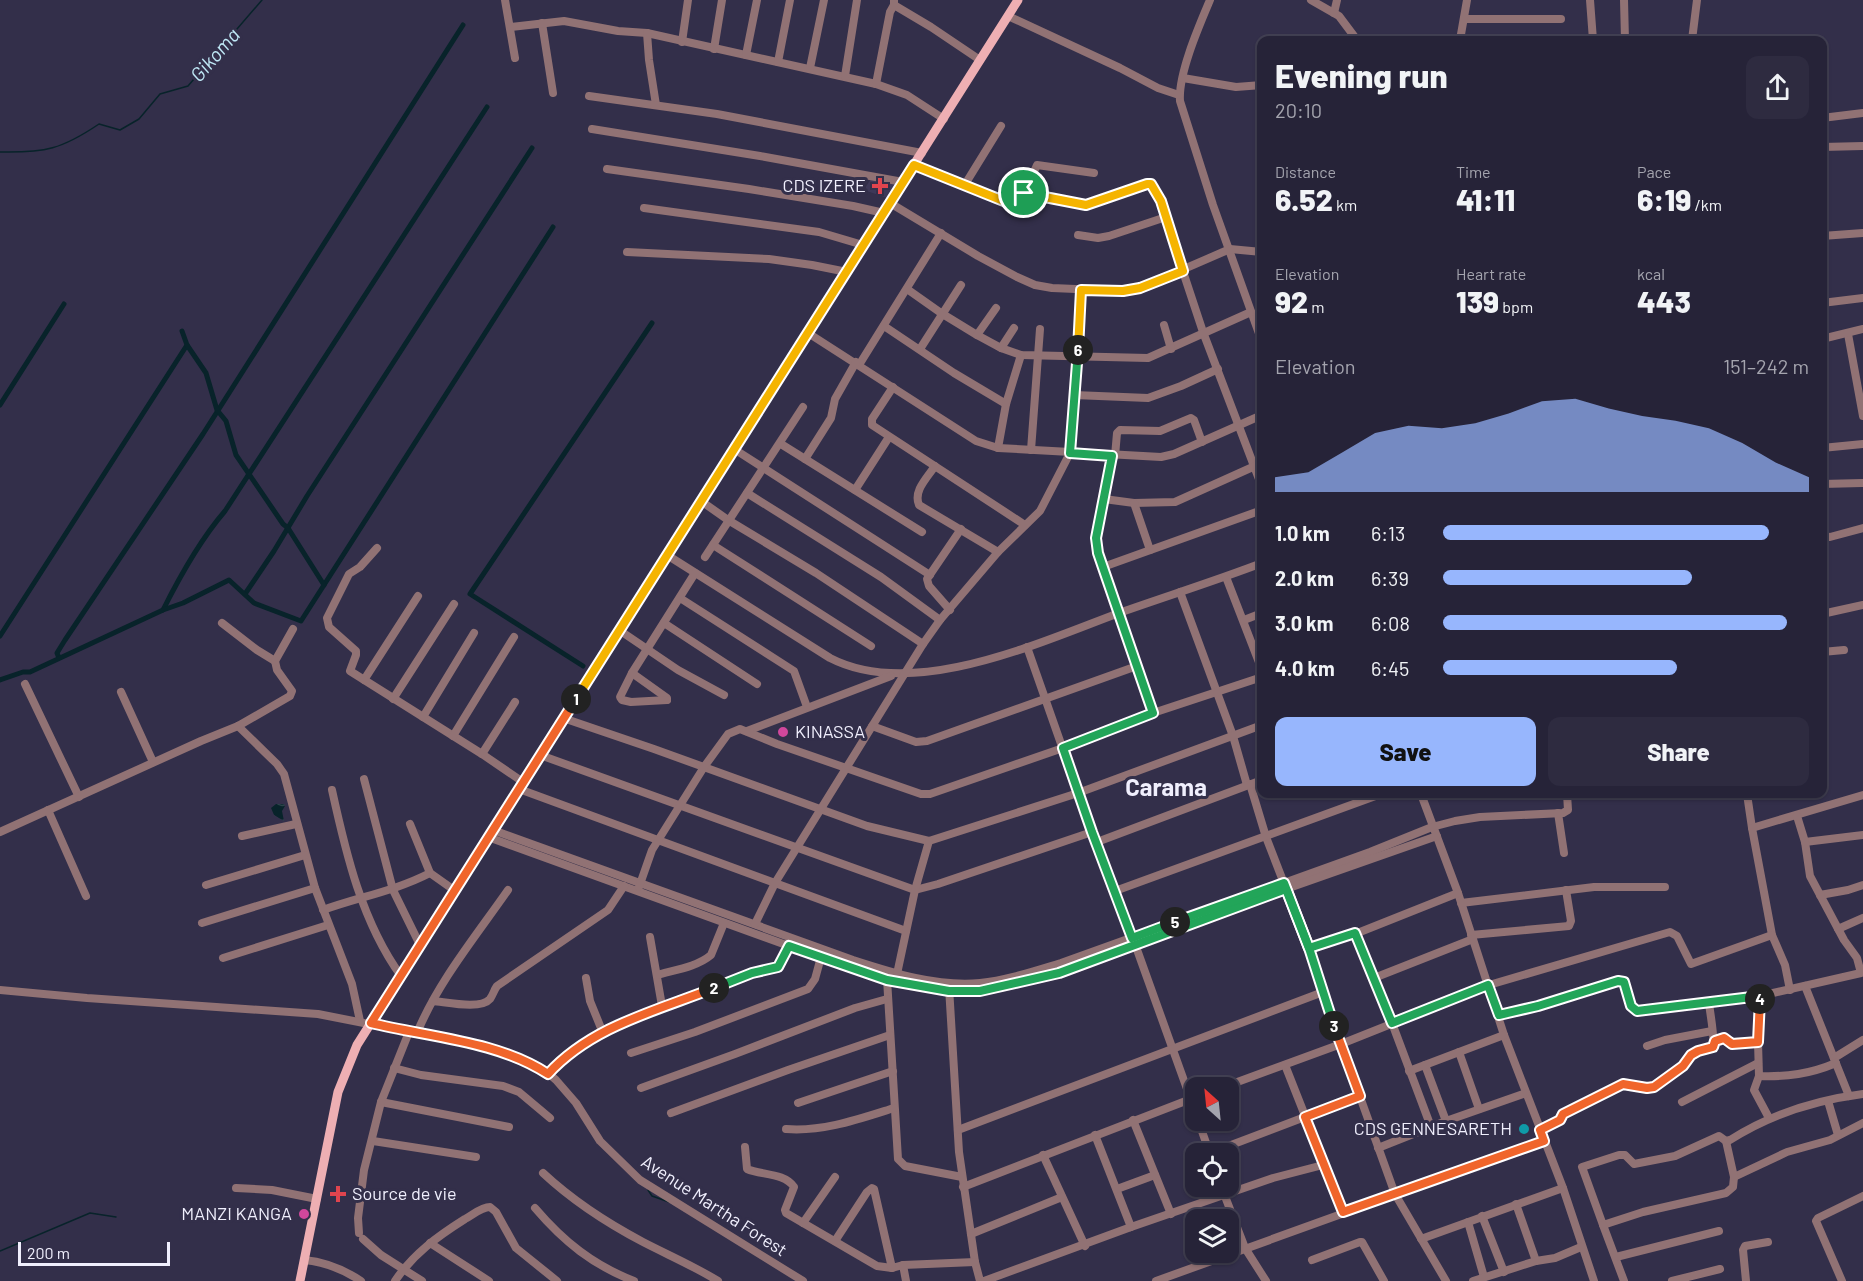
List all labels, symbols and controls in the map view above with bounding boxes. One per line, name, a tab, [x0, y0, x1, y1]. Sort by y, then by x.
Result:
water label: Gikoma	[184, 23, 244, 86]
text: Evening run	[1275, 55, 1448, 95]
button: share	[1746, 56, 1809, 119]
text: 20:10	[1275, 98, 1322, 122]
text: Distance	[1275, 162, 1336, 181]
text: Time	[1456, 162, 1491, 181]
text: Pace	[1637, 162, 1671, 181]
pin	[998, 167, 1049, 218]
place label: CDS IZERE	[782, 174, 866, 196]
icon: arrive	[1007, 176, 1040, 209]
marker: CDS IZERE	[871, 177, 889, 195]
text: 6.52	[1275, 181, 1333, 217]
text: 41:11	[1456, 181, 1515, 217]
text: 6:19	[1637, 181, 1691, 217]
text: km	[1333, 195, 1357, 214]
text: /km	[1691, 195, 1722, 214]
text: Elevation	[1275, 264, 1339, 283]
text: Heart rate	[1456, 264, 1526, 283]
text: kcal	[1637, 264, 1665, 283]
text: 92	[1275, 283, 1308, 319]
text: 139	[1456, 283, 1499, 319]
text: 443	[1637, 283, 1691, 319]
text: m	[1308, 297, 1325, 316]
text: bpm	[1499, 297, 1533, 316]
pin: 6	[1063, 335, 1093, 365]
text: 6	[1074, 340, 1082, 359]
text: Elevation	[1275, 354, 1356, 378]
text: 151–242 m	[1723, 354, 1809, 378]
text: 1.0 km	[1275, 521, 1330, 545]
text: 6:13	[1371, 521, 1405, 545]
text: 2.0 km	[1275, 566, 1334, 590]
text: 6:39	[1371, 566, 1409, 590]
text: 3.0 km	[1275, 611, 1333, 635]
text: 6:08	[1371, 611, 1410, 635]
text: 4.0 km	[1275, 656, 1335, 680]
text: 6:45	[1371, 656, 1409, 680]
pin: 1	[561, 684, 591, 714]
text: 1	[573, 689, 579, 708]
button: Save	[1275, 717, 1536, 786]
button: Share	[1548, 717, 1809, 786]
place label: KINASSA	[795, 720, 865, 742]
marker: KINASSA	[776, 725, 790, 739]
district label: Carama	[1125, 772, 1207, 801]
pin: 5	[1160, 907, 1190, 937]
text: 5	[1171, 912, 1179, 931]
pin: 2	[699, 973, 729, 1003]
text: 2	[710, 978, 718, 997]
pin: 4	[1745, 984, 1775, 1014]
text: 4	[1755, 989, 1765, 1008]
pin: 3	[1319, 1011, 1349, 1041]
text: 3	[1330, 1016, 1338, 1035]
north arrow	[1185, 1077, 1239, 1131]
map controls	[1185, 1077, 1239, 1263]
place label: CDS GENNESARETH	[1354, 1117, 1512, 1139]
marker: CDS GENNESARETH	[1517, 1122, 1531, 1136]
button: locate	[1185, 1143, 1239, 1197]
street label: Avenue Martha Forest	[638, 1150, 791, 1260]
place label: Source de vie	[352, 1182, 457, 1204]
marker: Source de vie	[329, 1185, 347, 1203]
place label: MANZI KANGA	[181, 1202, 292, 1224]
marker: MANZI KANGA	[297, 1207, 311, 1221]
button: layers	[1185, 1209, 1239, 1263]
scale bar	[18, 1239, 170, 1266]
text: 200 m	[27, 1243, 70, 1262]

